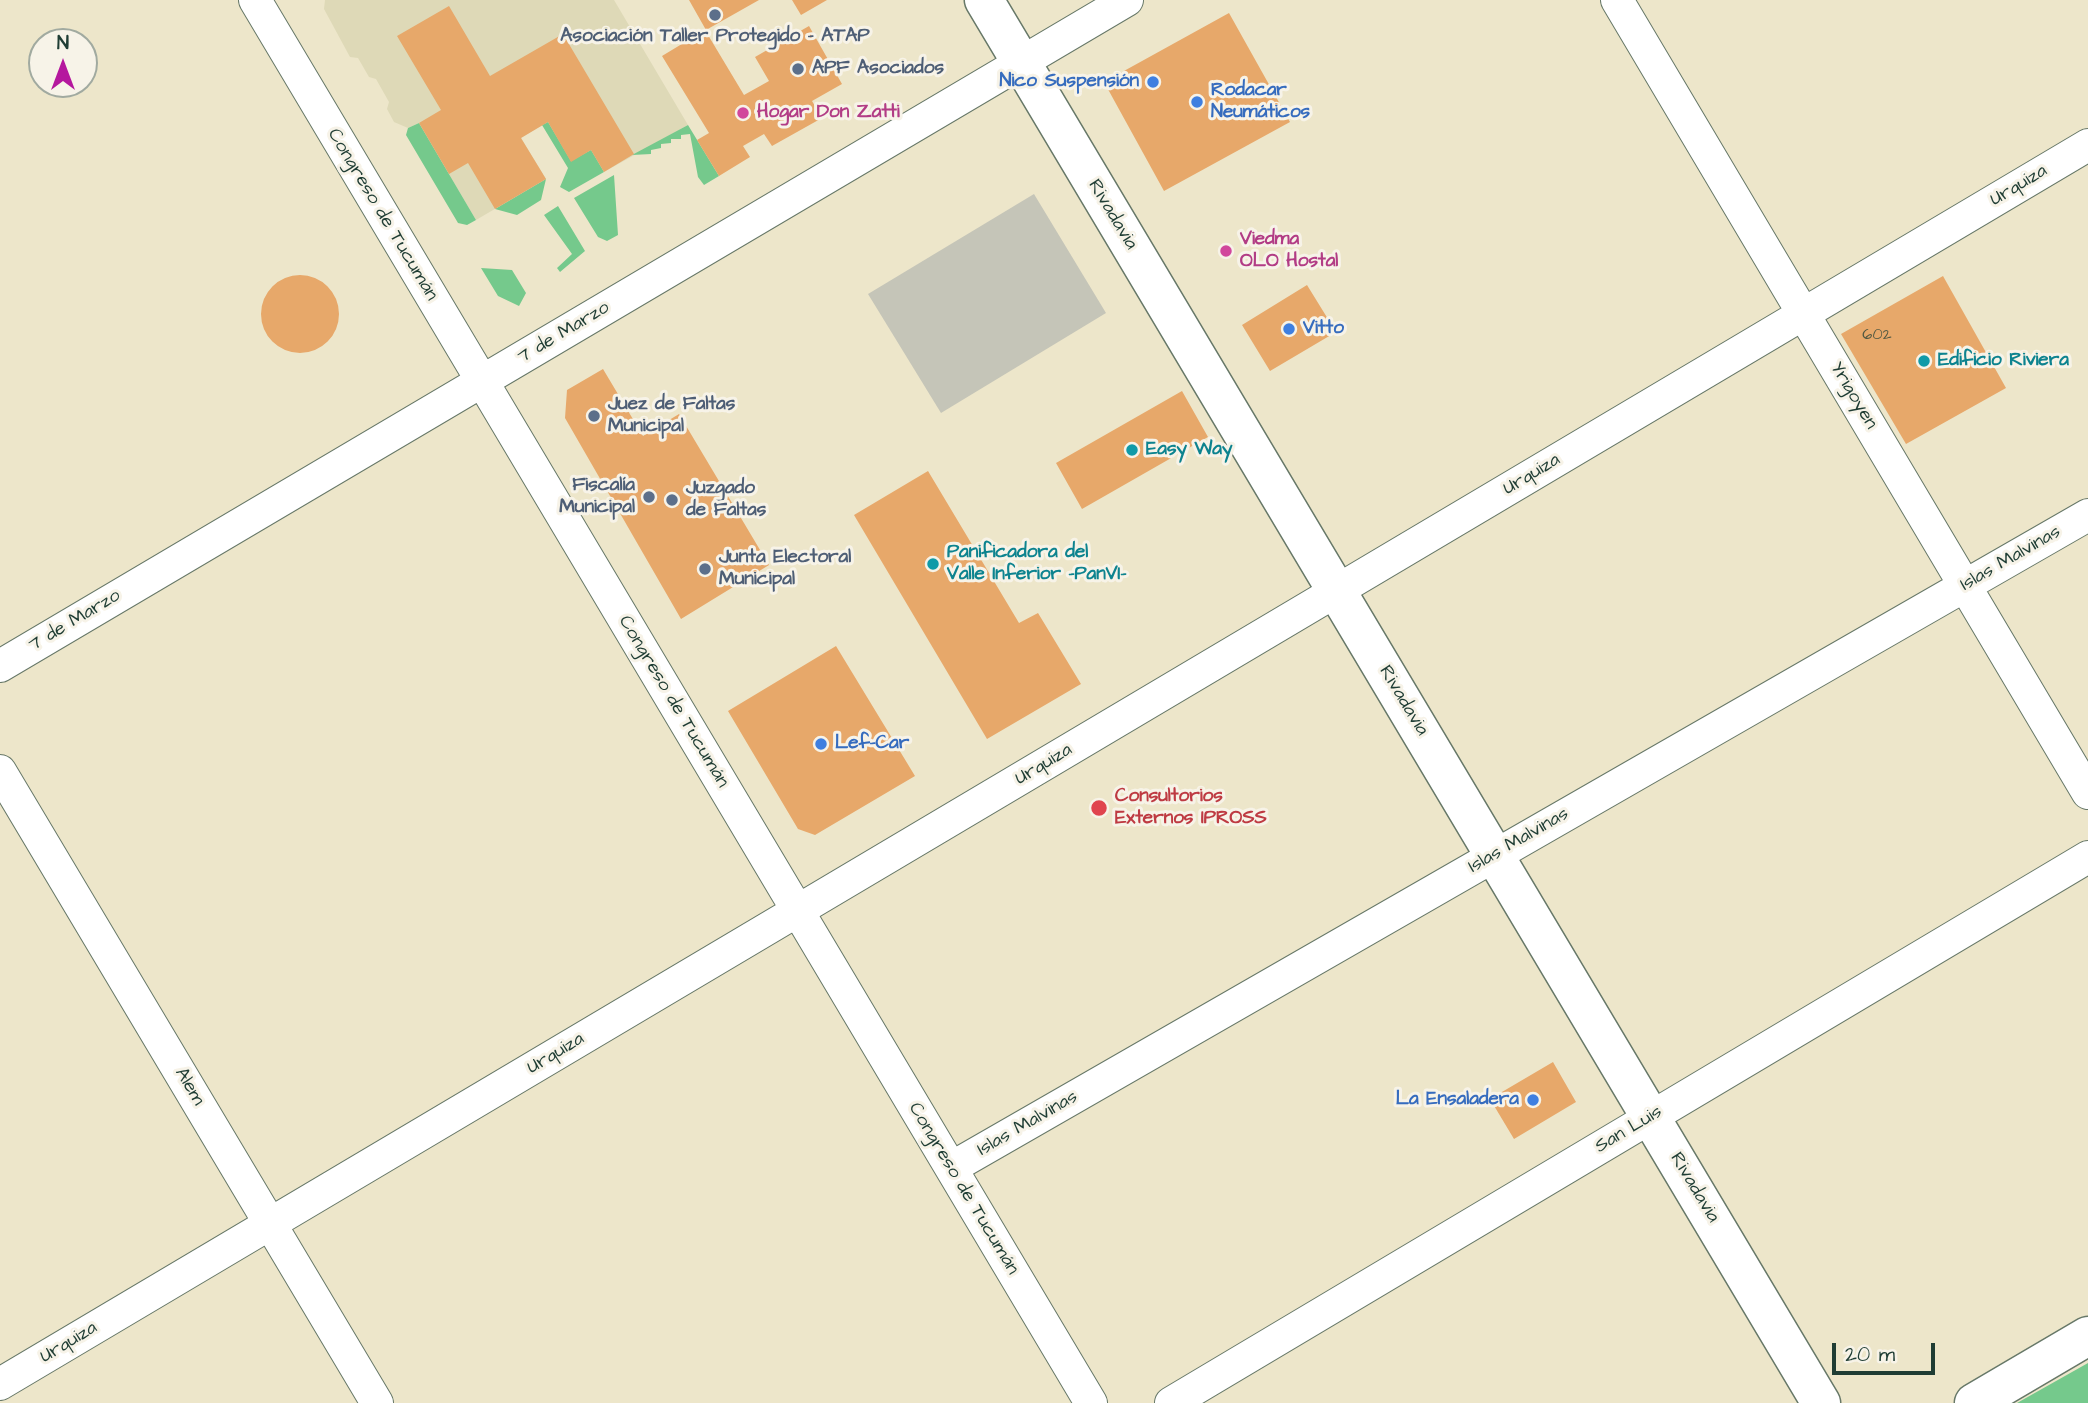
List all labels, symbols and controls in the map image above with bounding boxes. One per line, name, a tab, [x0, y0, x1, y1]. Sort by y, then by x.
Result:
marker: Asociación Taller Protegido - ATAP	[707, 7, 723, 23]
place label: Asociación Taller Protegido - ATAP	[560, 26, 870, 48]
north arrow	[28, 28, 98, 98]
text: N	[57, 30, 69, 57]
place label: APF Asociados	[812, 58, 944, 80]
marker: APF Asociados	[790, 61, 806, 77]
place label: Nico Suspensión	[1000, 71, 1139, 93]
marker: Nico Suspensión	[1145, 74, 1161, 90]
place label: Rodacar Neumáticos	[1211, 80, 1310, 124]
marker: Rodacar Neumáticos	[1189, 94, 1205, 110]
place label: Hogar Don Zatti	[757, 102, 900, 124]
marker: Hogar Don Zatti	[735, 105, 751, 121]
street label: Congreso de Tucumán	[322, 125, 442, 305]
street label: Urquiza	[1986, 160, 2052, 212]
street label: Rivadavia	[1082, 176, 1142, 254]
place label: Viedma OLO Hostal	[1240, 229, 1338, 273]
marker: Viedma OLO Hostal	[1218, 243, 1234, 259]
street label: 7 de Marzo	[514, 297, 614, 369]
place label: Vitto	[1303, 318, 1344, 340]
marker: Vitto	[1281, 321, 1297, 337]
house number: 602	[1862, 326, 1892, 346]
place label: Edificio Riviera	[1938, 350, 2069, 372]
marker: Edificio Riviera	[1916, 353, 1932, 369]
street label: Yrigoyen	[1824, 358, 1882, 434]
place label: Juez de Faltas Municipal	[608, 394, 735, 438]
marker: Juez de Faltas Municipal	[586, 408, 602, 424]
place label: Easy Way	[1146, 439, 1232, 461]
marker: Easy Way	[1124, 442, 1140, 458]
street label: Urquiza	[1499, 449, 1565, 501]
place label: Fiscalía Municipal	[559, 475, 635, 519]
place label: Juzgado de Faltas	[686, 478, 766, 522]
marker: Fiscalía Municipal	[641, 489, 657, 505]
marker: Juzgado de Faltas	[664, 492, 680, 508]
street label: Islas Malvinas	[1957, 521, 2065, 597]
place label: Panificadora del Valle Inferior -PanVI-	[947, 542, 1126, 586]
place label: Junta Electoral Municipal	[719, 547, 851, 591]
marker: Panificadora del Valle Inferior -PanVI-	[925, 556, 941, 572]
marker: Junta Electoral Municipal	[697, 561, 713, 577]
street label: 7 de Marzo	[25, 585, 125, 657]
street label: Congreso de Tucumán	[613, 612, 733, 792]
street label: Rivadavia	[1373, 662, 1433, 740]
place label: Lef-Car	[835, 733, 909, 755]
marker: Lef-Car	[813, 736, 829, 752]
street label: Urquiza	[1011, 739, 1077, 791]
place label: Consultorios Externos IPROSS	[1115, 786, 1267, 830]
marker: Consultorios Externos IPROSS	[1089, 798, 1109, 818]
street label: Islas Malvinas	[1465, 803, 1573, 879]
street label: Urquiza	[523, 1028, 589, 1080]
street label: Alem	[169, 1064, 209, 1110]
street label: Islas Malvinas	[974, 1086, 1082, 1162]
place label: La Ensaladera	[1396, 1089, 1519, 1111]
marker: La Ensaladera	[1525, 1092, 1541, 1108]
street label: Congreso de Tucumán	[903, 1099, 1023, 1279]
street label: San Luis	[1591, 1101, 1667, 1159]
street label: Rivadavia	[1664, 1149, 1724, 1227]
street label: Urquiza	[36, 1317, 102, 1369]
scale bar	[1836, 1330, 1939, 1374]
text: 20 m	[1845, 1340, 1895, 1369]

